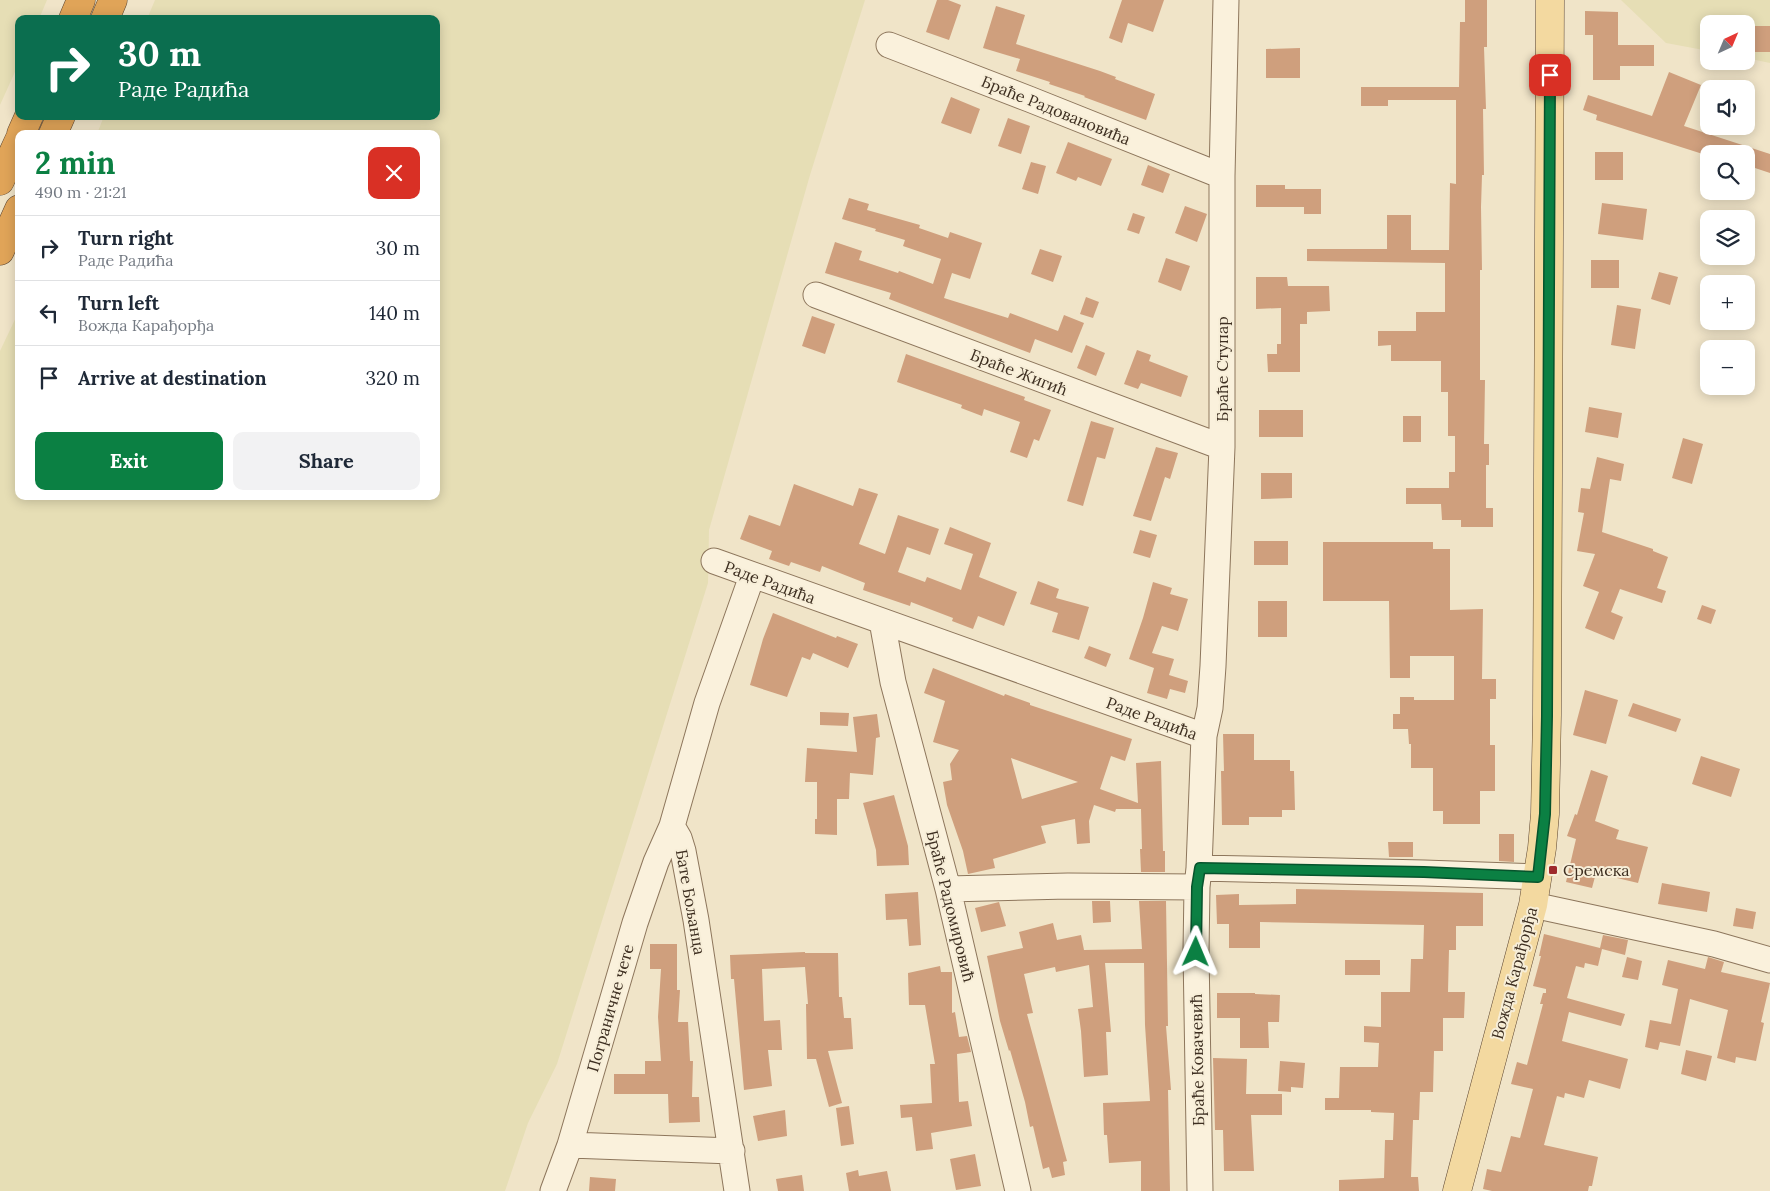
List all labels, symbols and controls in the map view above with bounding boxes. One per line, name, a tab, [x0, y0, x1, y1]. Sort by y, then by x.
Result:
north arrow	[1700, 15, 1755, 70]
map controls	[1700, 15, 1755, 395]
text: 30 m	[118, 31, 201, 76]
icon: right	[35, 35, 100, 100]
pin	[1529, 54, 1571, 96]
icon: arrive	[1536, 61, 1564, 89]
street label: Браће Радовановића	[978, 71, 1134, 149]
text: Раде Радића	[118, 75, 249, 103]
button: sound	[1700, 80, 1755, 135]
text: 2 min	[35, 144, 115, 182]
button: search	[1700, 145, 1755, 200]
button: close	[368, 147, 420, 199]
text: 490 m · 21:21	[35, 182, 127, 202]
button: layers	[1700, 210, 1755, 265]
text: Turn right	[78, 226, 174, 250]
icon: right	[35, 234, 63, 262]
text: 30 m	[376, 236, 420, 260]
text: Раде Радића	[78, 250, 174, 270]
button: +	[1700, 275, 1755, 330]
text: Turn left	[78, 291, 159, 315]
icon: left	[35, 299, 63, 327]
text: 140 m	[369, 301, 420, 325]
text: Вожда Карађорђа	[78, 315, 214, 335]
street label: Браће Ступар	[1212, 316, 1232, 422]
button: −	[1700, 340, 1755, 395]
street label: Браће Жигић	[968, 344, 1071, 400]
icon: arrive	[35, 364, 63, 392]
text: Arrive at destination	[78, 366, 267, 390]
text: 320 m	[365, 366, 420, 390]
button: Exit	[35, 432, 223, 490]
button: Share	[233, 432, 420, 490]
street label: Раде Радића	[722, 556, 818, 608]
street label: Раде Радића	[1104, 692, 1200, 744]
street label: Браће Радомировић	[922, 828, 980, 984]
street label: Бате Бољанца	[672, 848, 710, 956]
place label: Сремска	[1563, 860, 1630, 880]
marker: Сремска	[1547, 864, 1559, 876]
street label: Вожда Карађорђа	[1487, 905, 1541, 1041]
position arrow	[1169, 925, 1221, 977]
street label: Пограничне чете	[582, 942, 638, 1074]
street label: Браће Ковачевић	[1186, 993, 1208, 1126]

